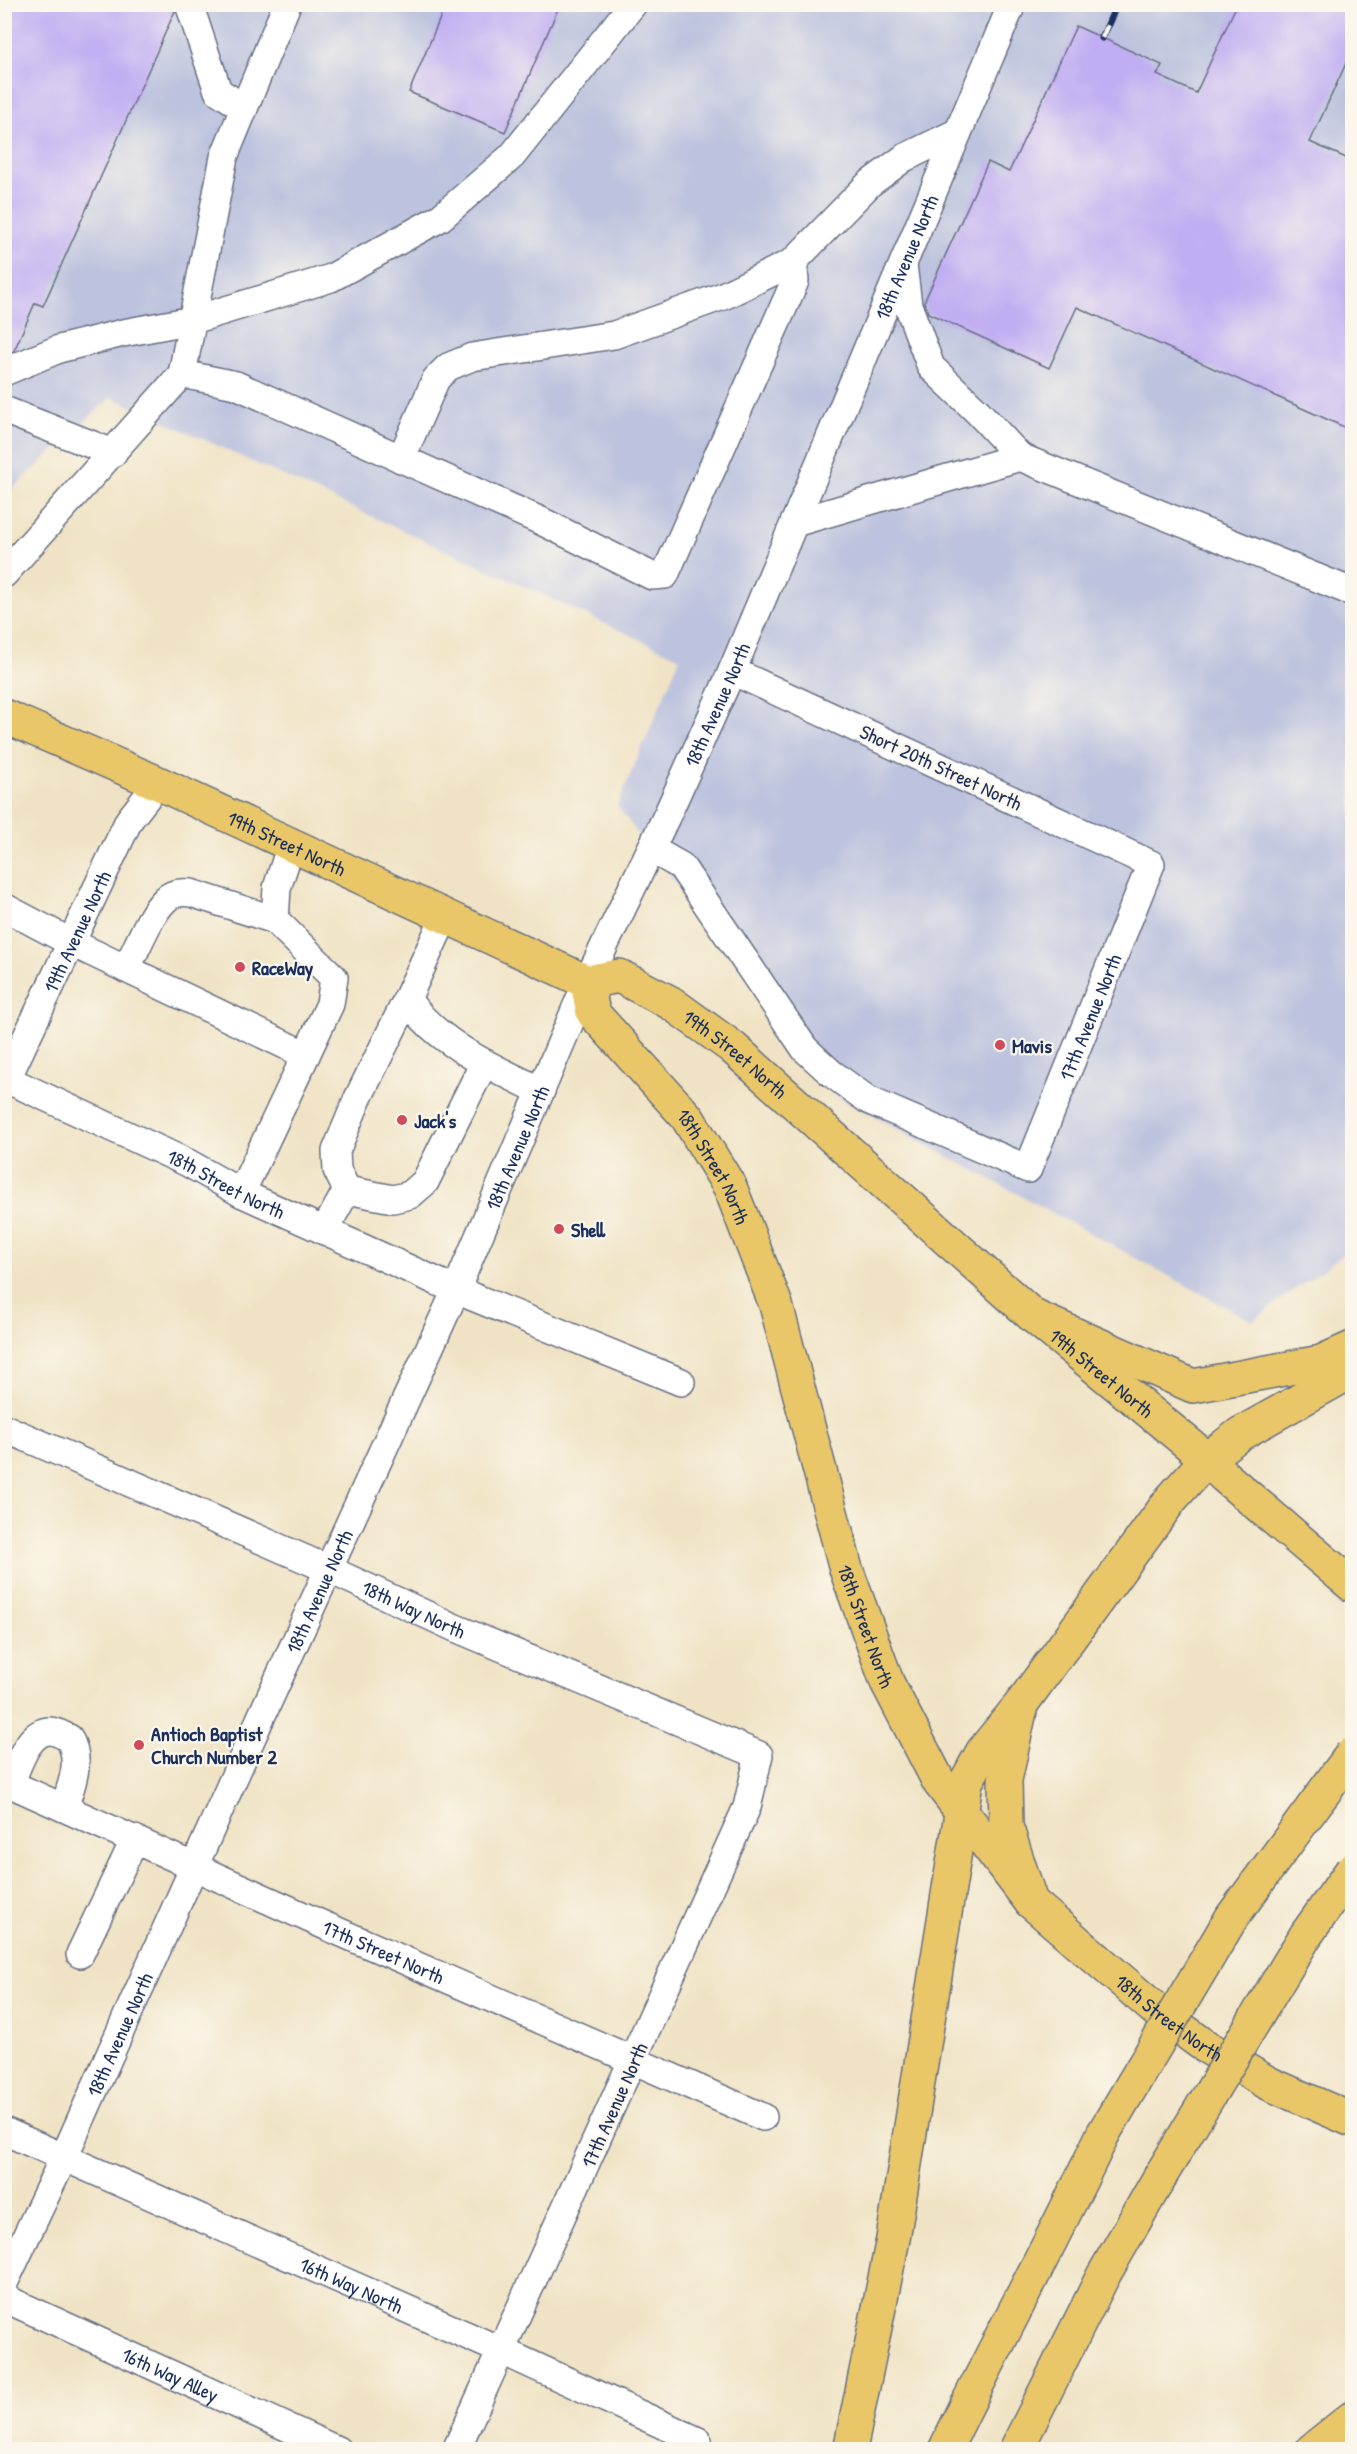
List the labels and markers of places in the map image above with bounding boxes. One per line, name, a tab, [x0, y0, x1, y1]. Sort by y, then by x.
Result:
place label: RaceWay	[252, 954, 314, 982]
marker: RaceWay	[233, 960, 247, 974]
place label: Mavis	[1012, 1032, 1052, 1059]
marker: Mavis	[993, 1038, 1007, 1052]
place label: Jack's	[414, 1107, 457, 1134]
marker: Jack's	[395, 1113, 409, 1127]
place label: Shell	[571, 1216, 607, 1243]
marker: Shell	[552, 1222, 566, 1236]
place label: Antioch Baptist Church Number 2	[151, 1720, 278, 1770]
marker: Antioch Baptist Church Number 2	[132, 1738, 146, 1752]

